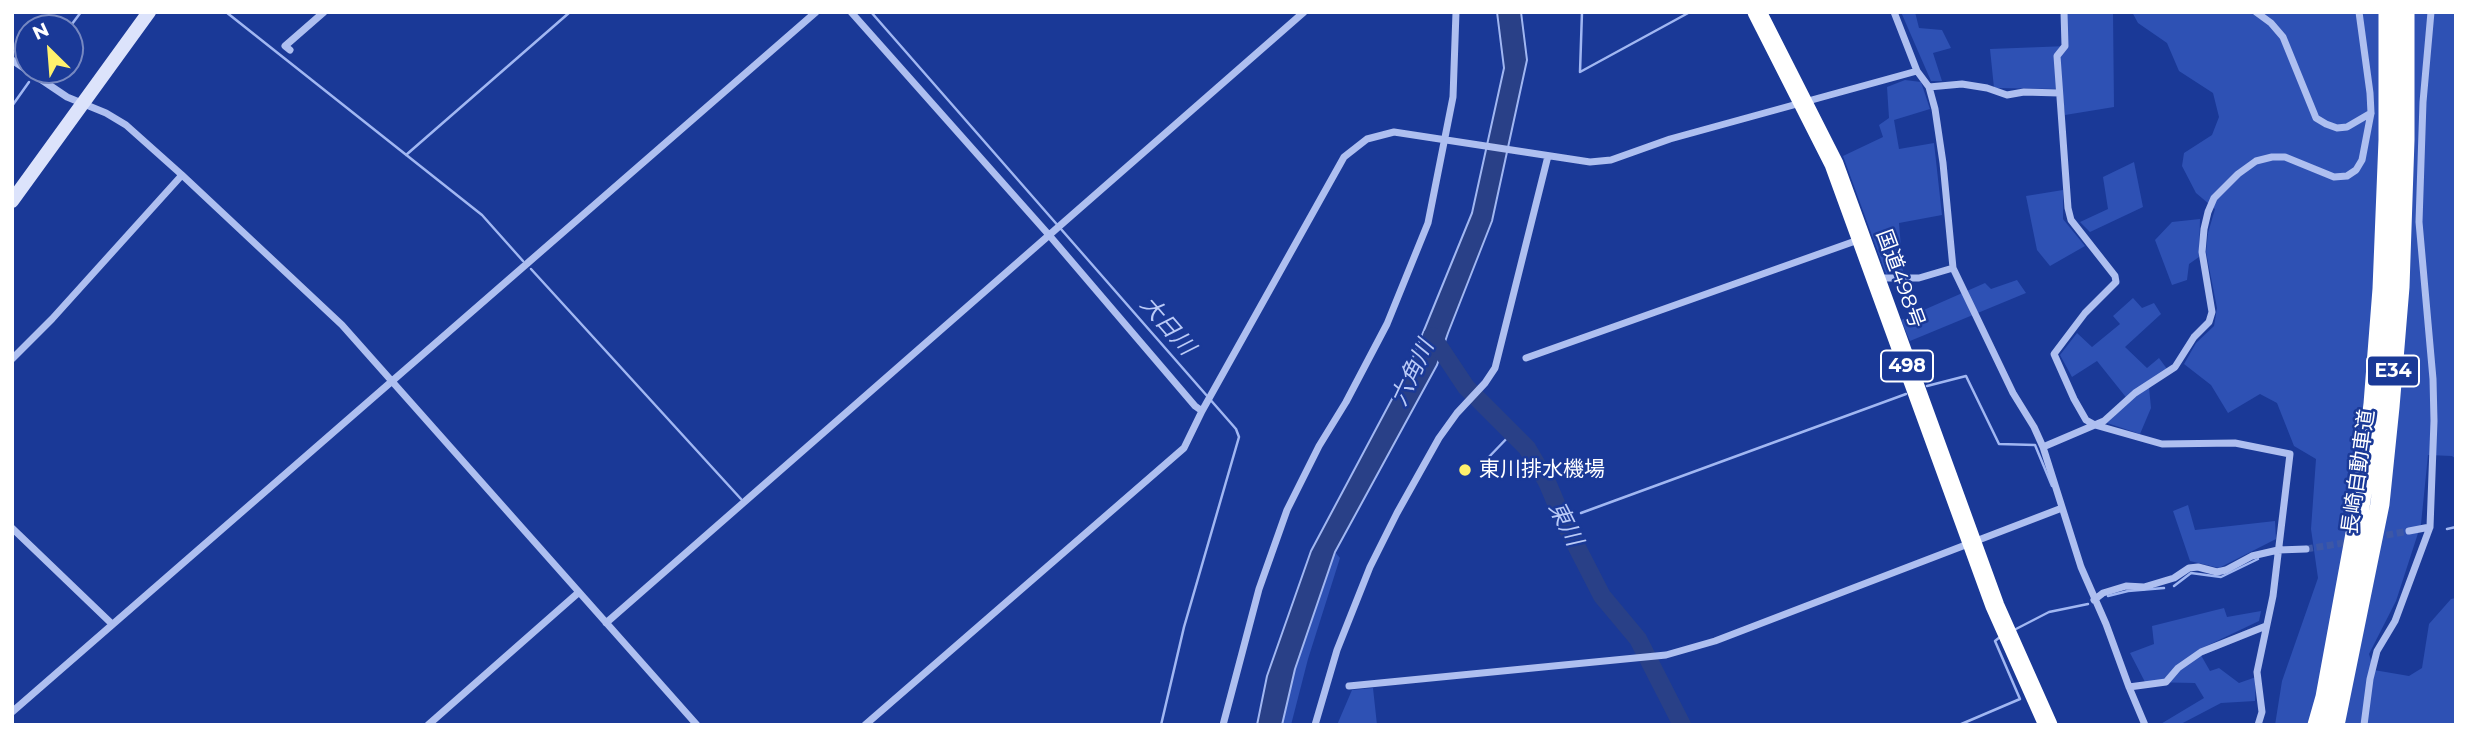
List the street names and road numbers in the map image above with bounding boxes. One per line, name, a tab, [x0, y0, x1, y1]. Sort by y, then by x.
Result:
street label: 国道498号	[1871, 226, 1929, 332]
road number: 498	[1881, 350, 1933, 382]
road number: E34	[2367, 356, 2419, 386]
street label: 長崎自動車道	[2338, 408, 2380, 536]

